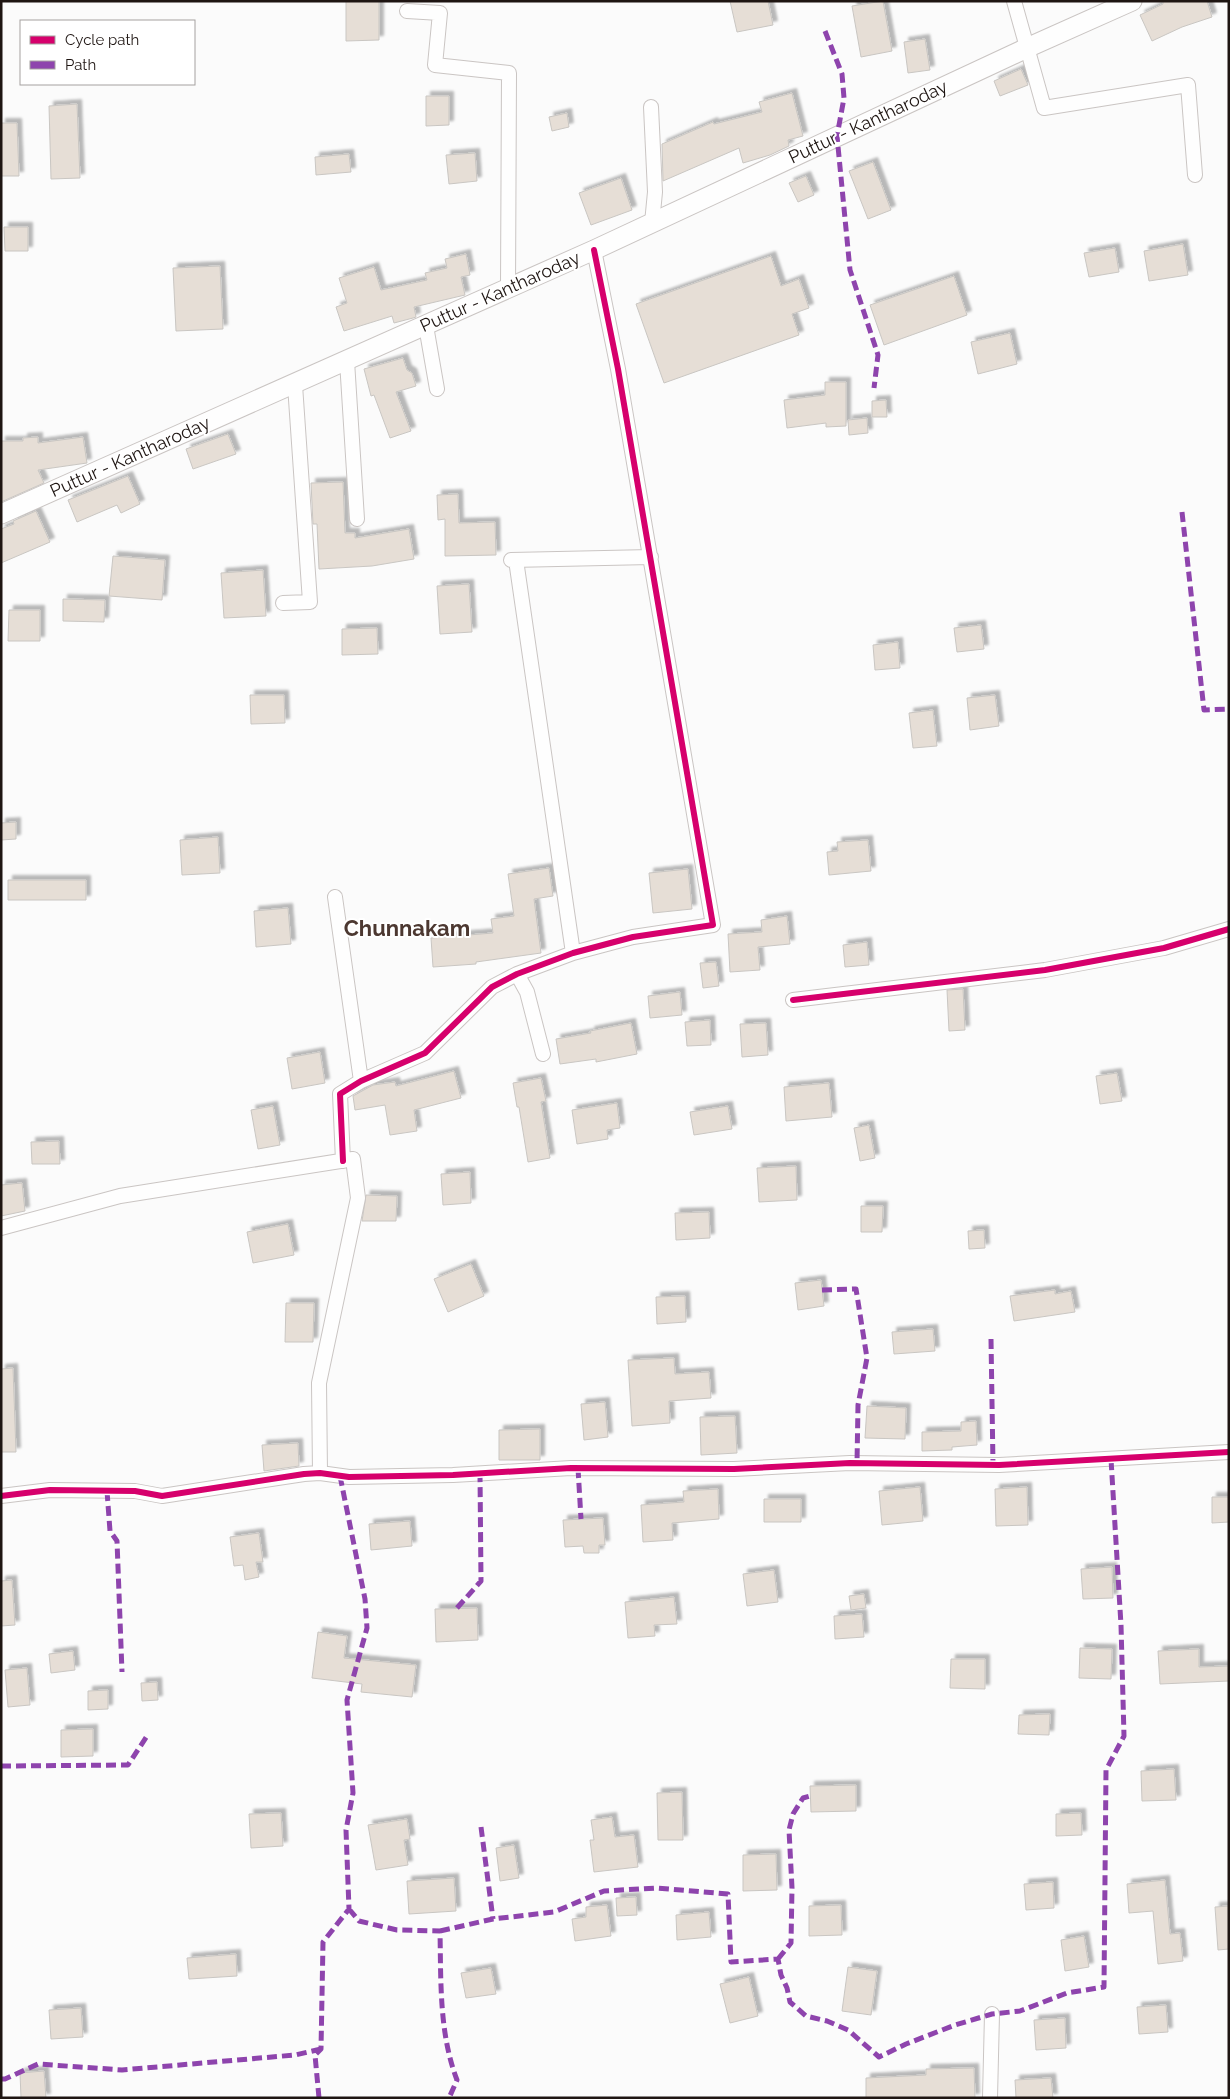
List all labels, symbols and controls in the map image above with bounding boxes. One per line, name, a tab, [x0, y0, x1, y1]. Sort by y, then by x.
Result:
legend	[20, 20, 195, 85]
text: Cycle path	[65, 31, 139, 49]
text: Path	[65, 56, 96, 74]
street label: Puttur - Kantharoday	[785, 75, 951, 168]
street label: Puttur - Kantharoday	[417, 247, 583, 336]
street label: Puttur - Kantharoday	[47, 412, 213, 501]
district label: Chunnakam	[344, 915, 470, 941]

